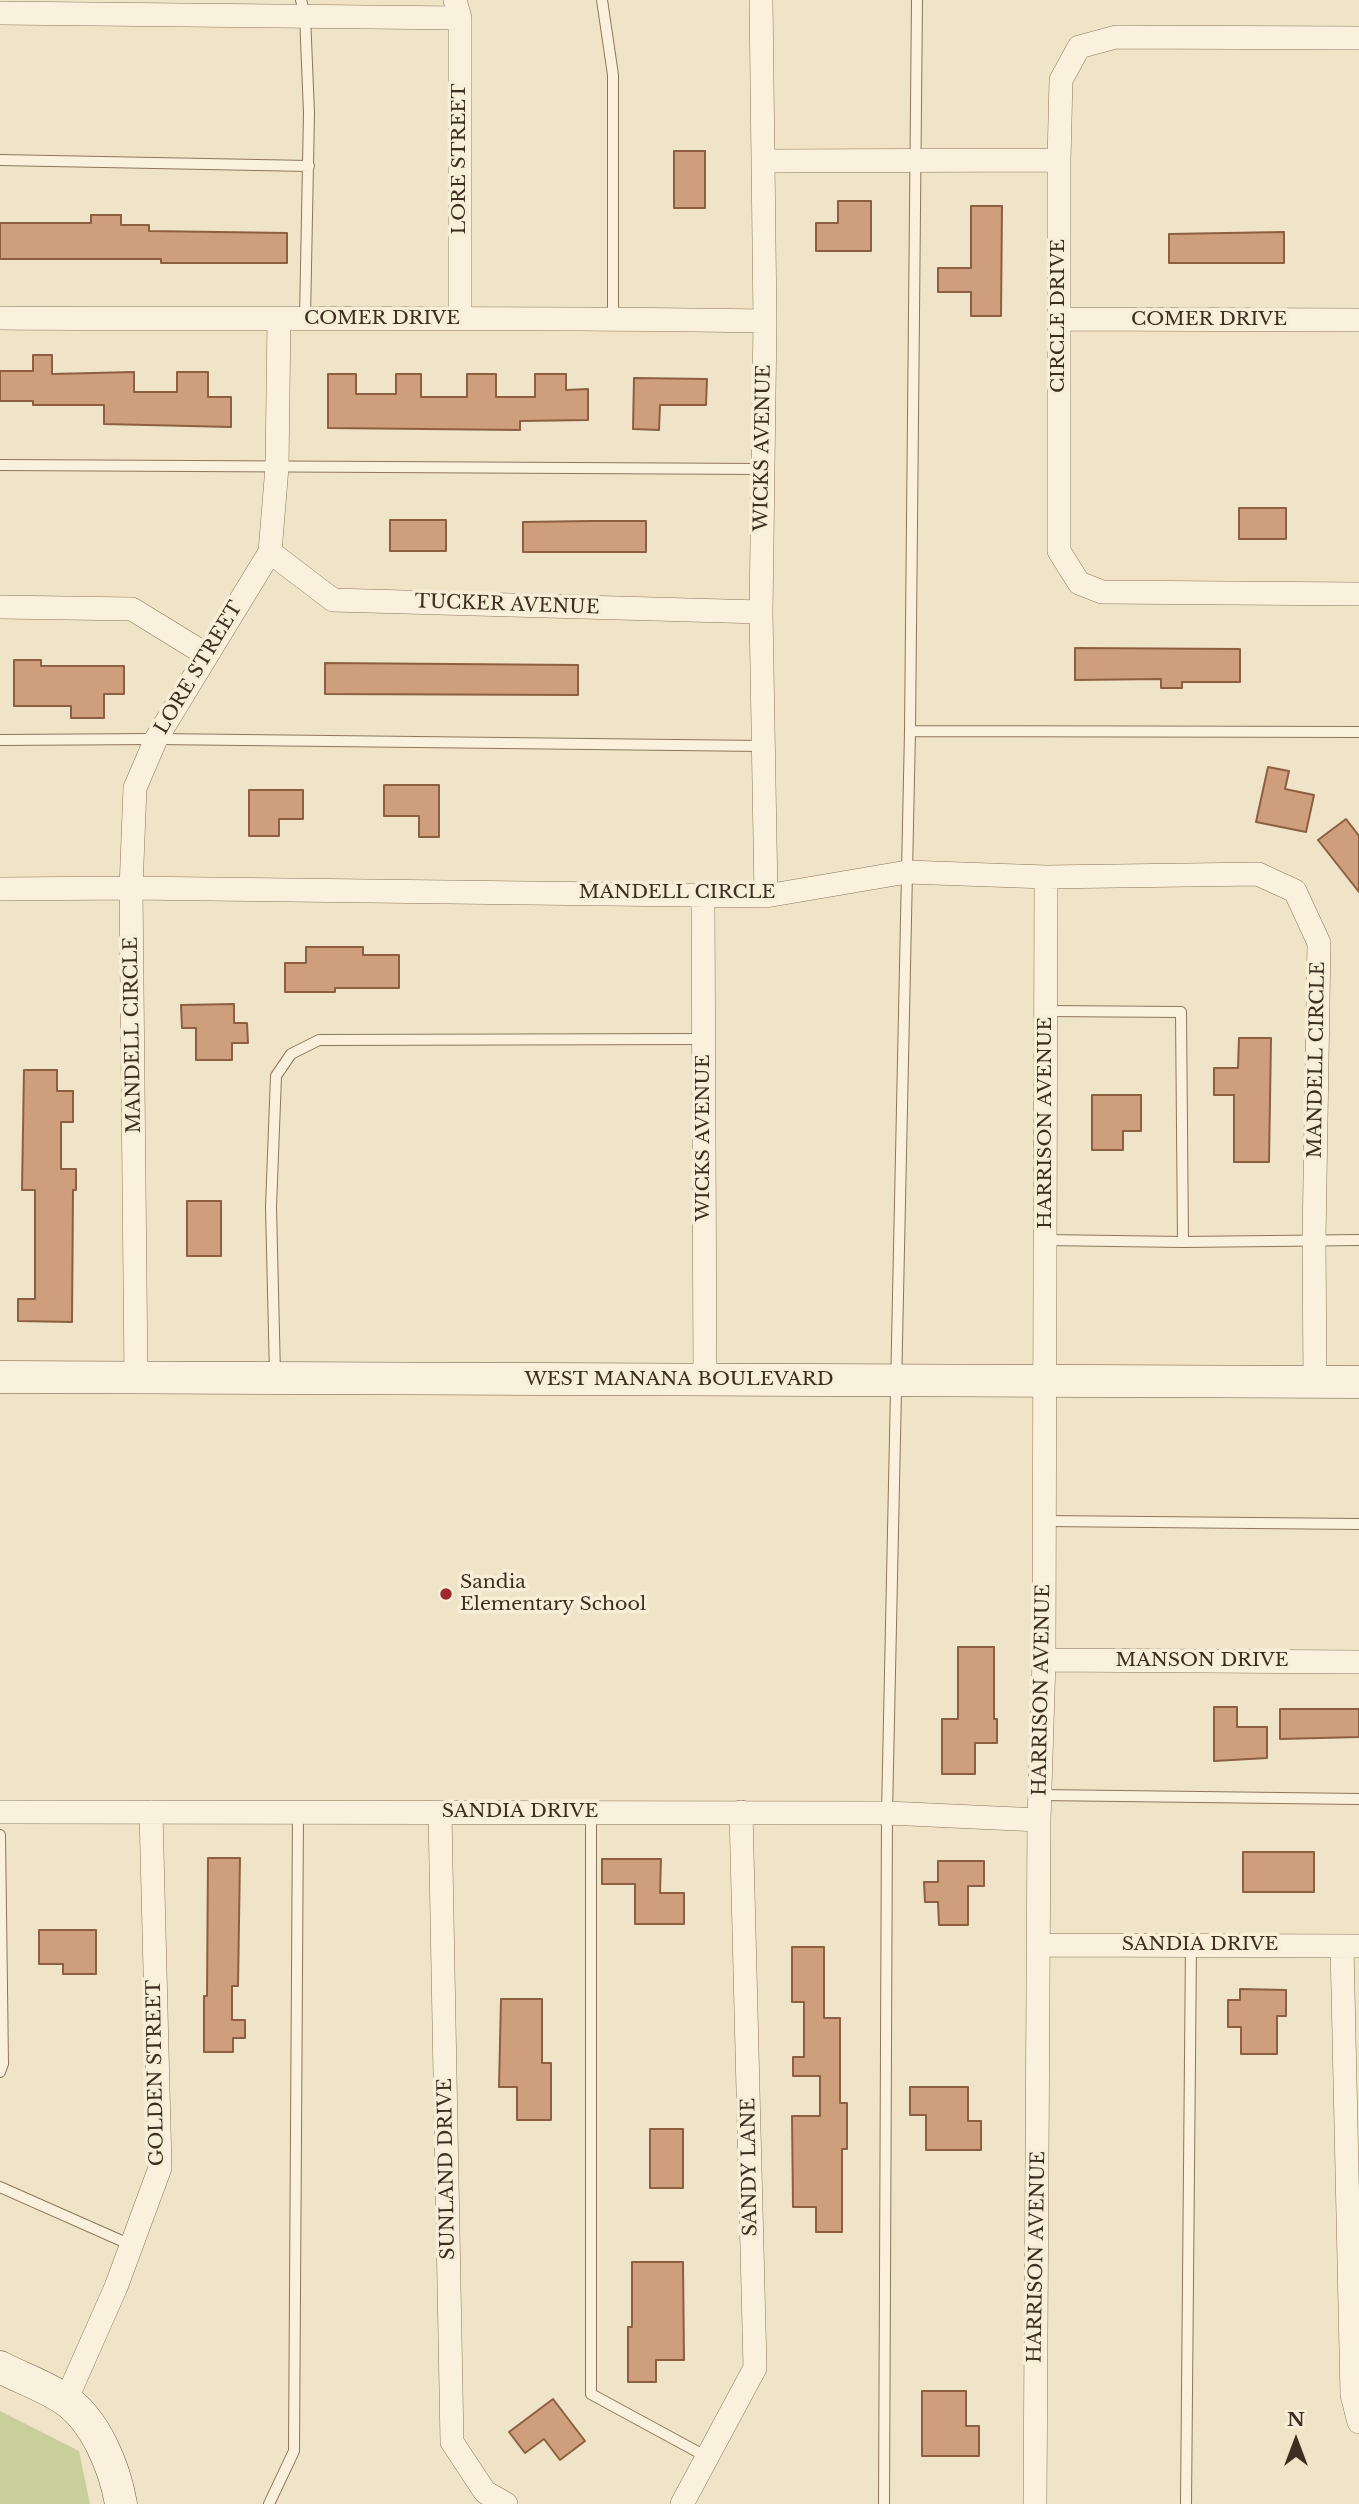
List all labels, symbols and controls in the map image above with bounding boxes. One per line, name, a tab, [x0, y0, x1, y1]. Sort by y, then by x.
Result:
street label: LORE STREET	[449, 84, 471, 234]
street label: CIRCLE DRIVE	[1048, 239, 1070, 393]
street label: COMER DRIVE	[304, 308, 460, 330]
street label: COMER DRIVE	[1131, 309, 1287, 331]
street label: WICKS AVENUE	[750, 364, 776, 532]
street label: TUCKER AVENUE	[414, 590, 600, 620]
street label: LORE STREET	[150, 597, 248, 739]
street label: MANDELL CIRCLE	[579, 882, 775, 904]
street label: MANDELL CIRCLE	[120, 937, 146, 1133]
street label: MANDELL CIRCLE	[1304, 962, 1330, 1158]
street label: HARRISON AVENUE	[1035, 1017, 1057, 1229]
street label: WICKS AVENUE	[693, 1055, 715, 1221]
street label: WEST MANANA BOULEVARD	[524, 1369, 834, 1391]
place label: Sandia Elementary School	[460, 1572, 646, 1616]
street label: HARRISON AVENUE	[1029, 1584, 1055, 1796]
marker: Sandia Elementary School	[438, 1586, 454, 1602]
street label: MANSON DRIVE	[1115, 1650, 1289, 1672]
street label: SANDIA DRIVE	[442, 1801, 598, 1823]
street label: SANDIA DRIVE	[1122, 1934, 1278, 1956]
street label: GOLDEN STREET	[143, 1980, 169, 2166]
street label: SUNLAND DRIVE	[434, 2078, 460, 2260]
street label: SANDY LANE	[737, 2098, 763, 2236]
street label: HARRISON AVENUE	[1024, 2151, 1050, 2363]
north arrow	[1261, 2406, 1331, 2476]
text: N	[1287, 2408, 1305, 2431]

